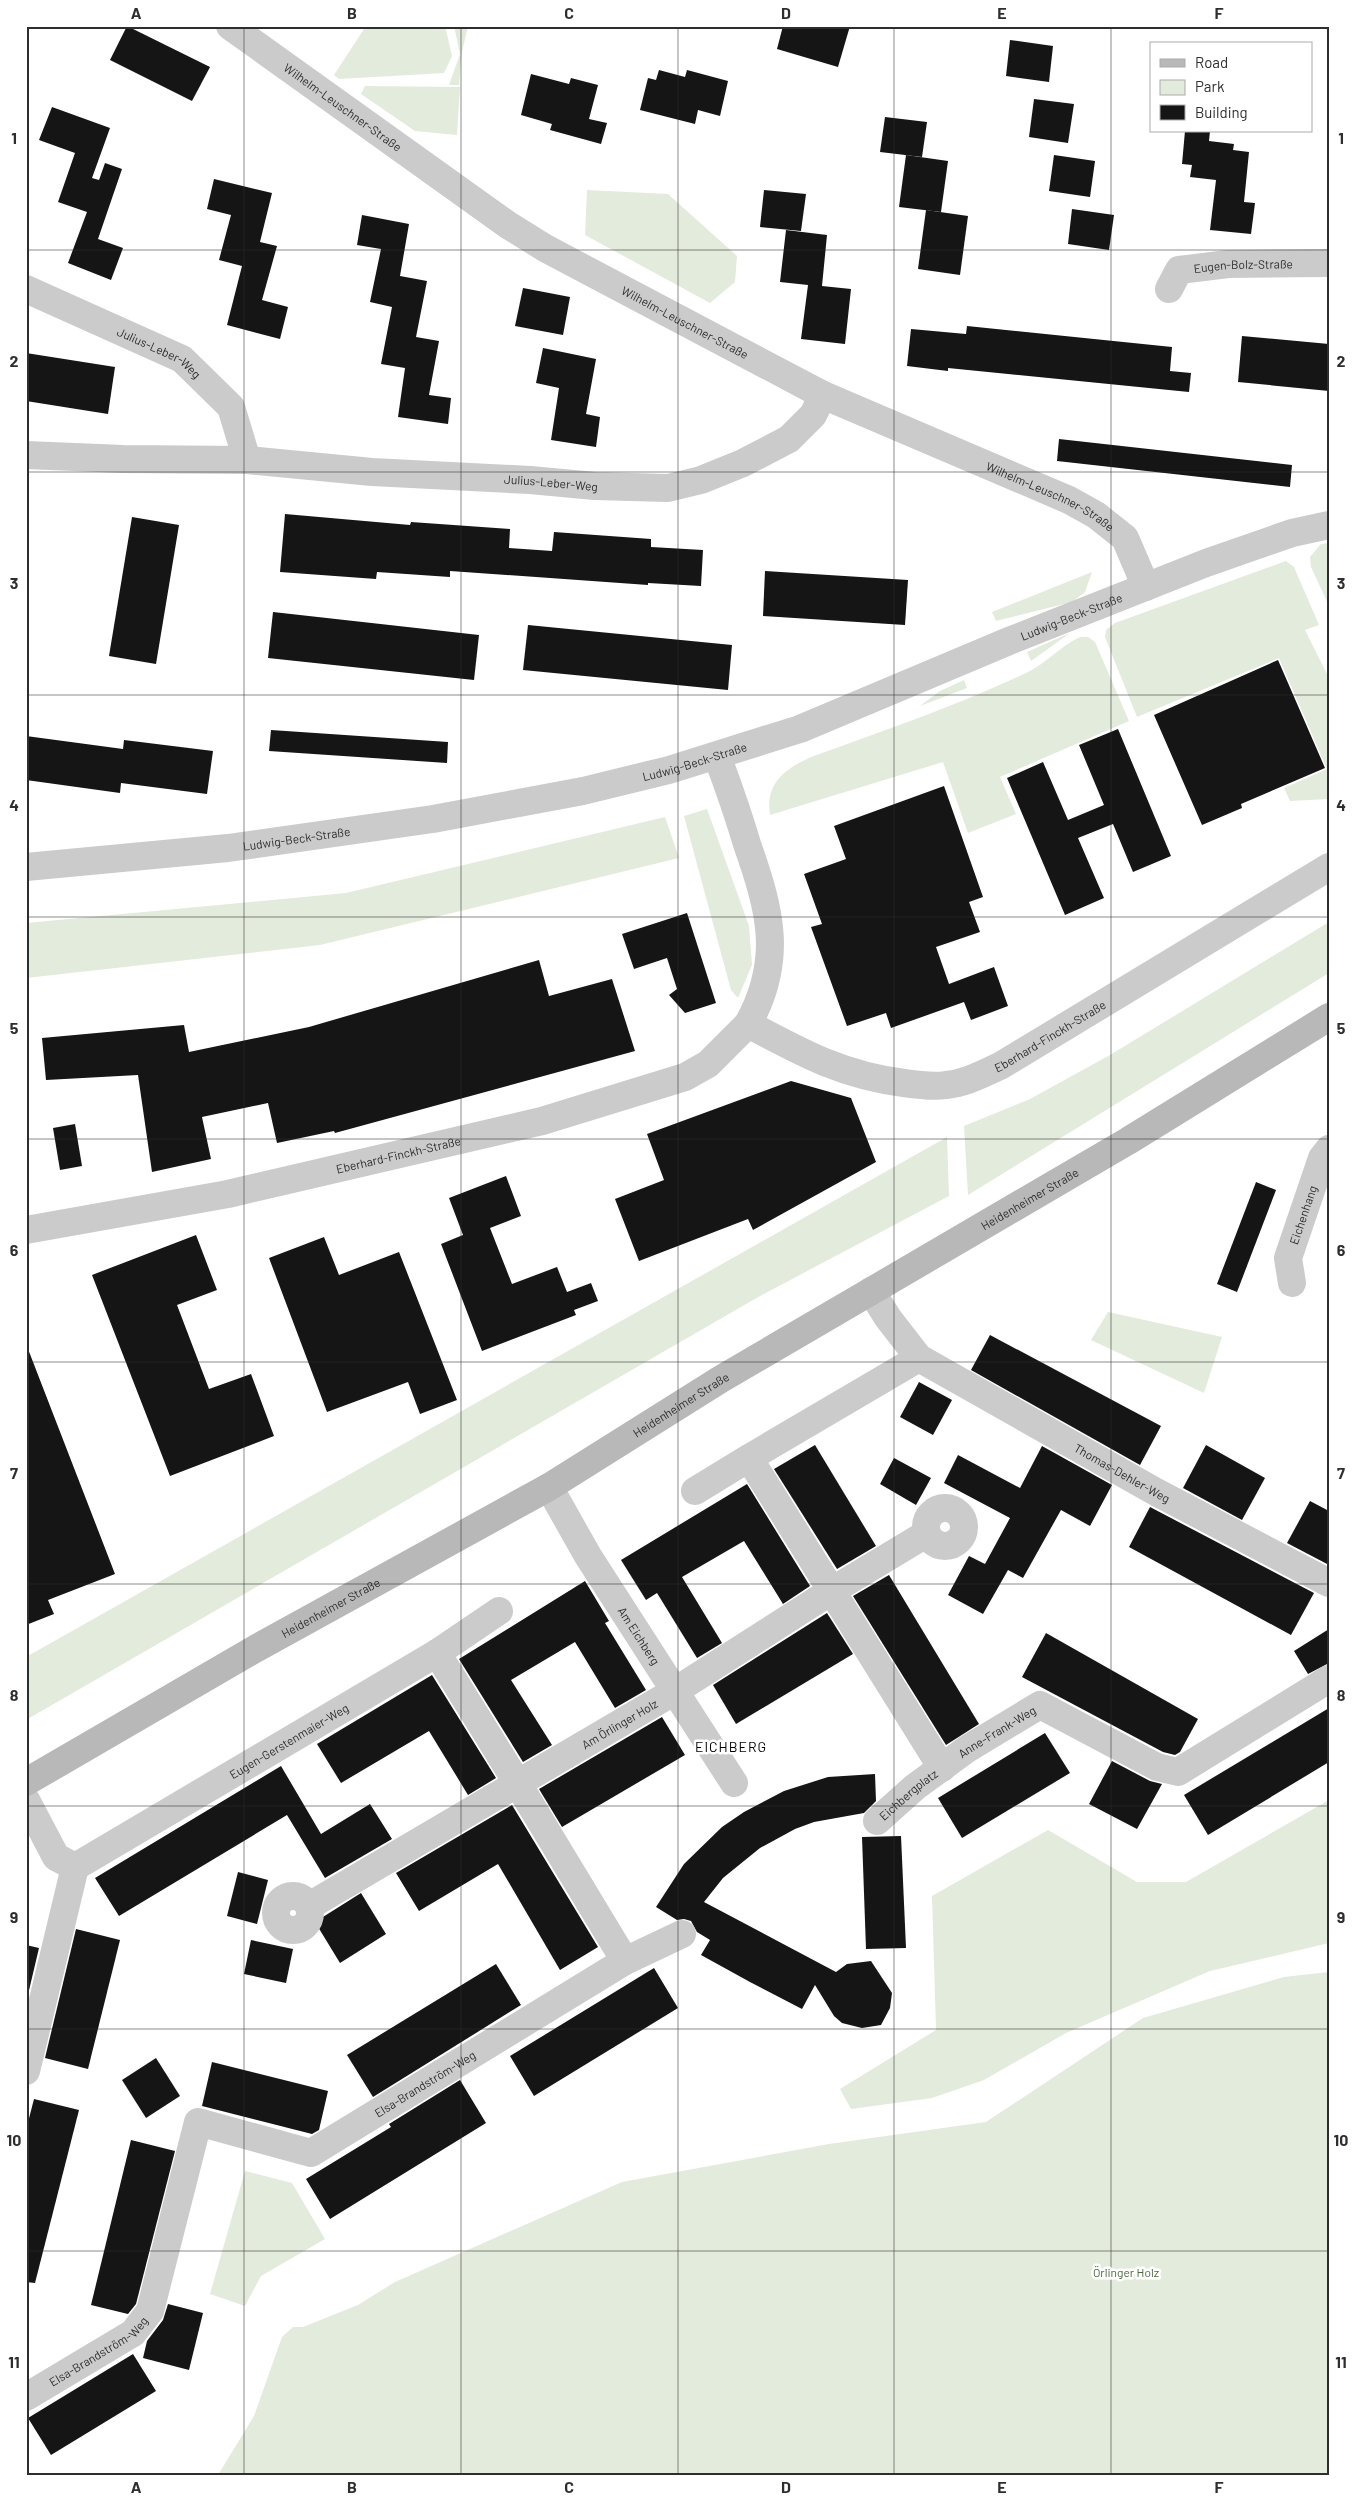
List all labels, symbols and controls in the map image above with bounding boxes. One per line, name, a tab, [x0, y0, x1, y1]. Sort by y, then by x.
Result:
text: A	[131, 3, 142, 22]
text: B	[347, 3, 357, 22]
text: C	[564, 3, 574, 22]
text: D	[781, 3, 791, 22]
text: E	[997, 3, 1007, 22]
text: F	[1215, 3, 1224, 22]
legend	[1150, 42, 1312, 132]
text: Road	[1195, 53, 1228, 71]
street label: Wilhelm-Leuschner-Straße	[281, 60, 405, 154]
text: Park	[1195, 77, 1225, 95]
text: Building	[1195, 103, 1248, 121]
text: 1	[11, 128, 17, 147]
text: 1	[1338, 128, 1344, 147]
street label: Eugen-Bolz-Straße	[1193, 256, 1293, 275]
street label: Wilhelm-Leuschner-Straße	[619, 283, 751, 361]
street label: Julius-Leber-Weg	[115, 324, 204, 381]
text: 2	[10, 351, 19, 370]
text: 2	[1337, 351, 1346, 370]
street label: Wilhelm-Leuschner-Straße	[984, 459, 1117, 534]
street label: Julius-Leber-Weg	[504, 472, 599, 493]
text: 3	[10, 573, 18, 592]
text: 3	[1337, 573, 1345, 592]
street label: Ludwig-Beck-Straße	[1018, 590, 1124, 643]
street label: Ludwig-Beck-Straße	[641, 739, 749, 783]
text: 4	[9, 795, 19, 814]
text: 4	[1336, 795, 1346, 814]
street label: Ludwig-Beck-Straße	[242, 824, 351, 853]
street label: Eberhard-Finckh-Straße	[992, 997, 1108, 1075]
text: 5	[10, 1018, 19, 1037]
text: 5	[1337, 1018, 1346, 1037]
street label: Eberhard-Finckh-Straße	[335, 1133, 462, 1176]
street label: Heidenheimer Straße	[978, 1165, 1081, 1233]
street label: Eichenhang	[1286, 1183, 1319, 1246]
text: 6	[10, 1240, 19, 1259]
text: 6	[1337, 1240, 1346, 1259]
street label: Heidenheimer Straße	[630, 1369, 731, 1440]
street label: Thomas-Dehler-Weg	[1072, 1440, 1173, 1505]
text: 7	[10, 1463, 18, 1482]
text: 7	[1337, 1463, 1345, 1482]
street label: Heidenheimer Straße	[279, 1575, 382, 1640]
street label: Am Eichberg	[615, 1604, 663, 1667]
text: 8	[10, 1685, 19, 1704]
text: 8	[1337, 1685, 1346, 1704]
street label: Am Örlinger Holz	[579, 1696, 660, 1751]
street label: Eugen-Gerstenmaier-Weg	[227, 1700, 351, 1781]
street label: Anne-Frank-Weg	[955, 1702, 1038, 1760]
district label: EICHBERG	[695, 1738, 767, 1755]
street label: Eichbergplatz	[876, 1766, 940, 1823]
text: 9	[10, 1907, 18, 1926]
text: 9	[1337, 1907, 1345, 1926]
street label: Elsa-Brandström-Weg	[372, 2047, 478, 2120]
text: 10	[7, 2130, 21, 2149]
text: 10	[1334, 2130, 1348, 2149]
park label: Örlinger Holz	[1093, 2265, 1159, 2279]
street label: Elsa-Brandström-Weg	[46, 2313, 150, 2389]
text: 11	[8, 2352, 20, 2371]
text: 11	[1335, 2352, 1347, 2371]
text: A	[131, 2477, 142, 2496]
text: B	[347, 2477, 357, 2496]
text: C	[564, 2477, 574, 2496]
text: D	[781, 2477, 791, 2496]
text: E	[997, 2477, 1007, 2496]
text: F	[1215, 2477, 1224, 2496]

